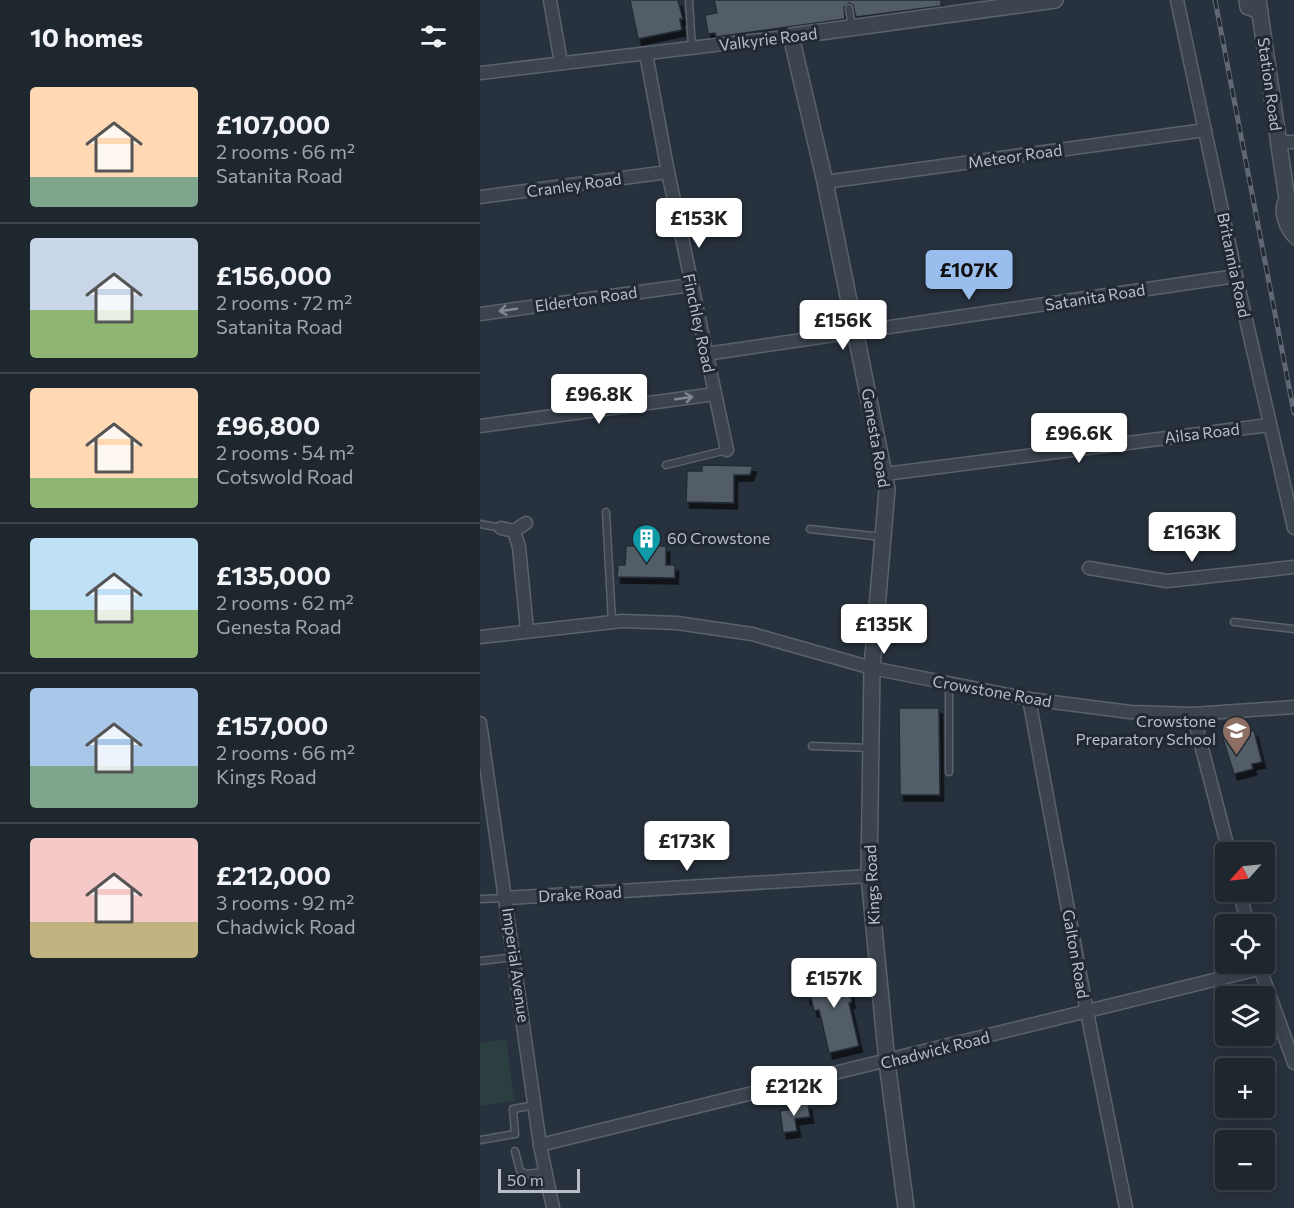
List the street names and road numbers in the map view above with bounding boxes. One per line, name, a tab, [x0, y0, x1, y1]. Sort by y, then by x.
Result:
street label: Valkyrie Road	[718, 23, 818, 54]
street label: Station Road	[1255, 36, 1286, 132]
street label: Meteor Road	[967, 139, 1063, 172]
street label: Cranley Road	[525, 168, 623, 201]
street label: Britannia Road	[1214, 211, 1255, 319]
street label: Finchley Road	[680, 272, 719, 374]
street label: Satanita Road	[1043, 279, 1146, 314]
street label: Elderton Road	[533, 282, 638, 315]
street label: Genesta Road	[858, 387, 895, 489]
street label: Ailsa Road	[1163, 418, 1240, 447]
street label: Crowstone Road	[931, 671, 1053, 710]
street label: Kings Road	[860, 844, 883, 926]
street label: Drake Road	[538, 882, 622, 905]
street label: Imperial Avenue	[499, 906, 534, 1024]
street label: Galton Road	[1059, 908, 1094, 1000]
street label: Chadwick Road	[878, 1027, 991, 1072]

